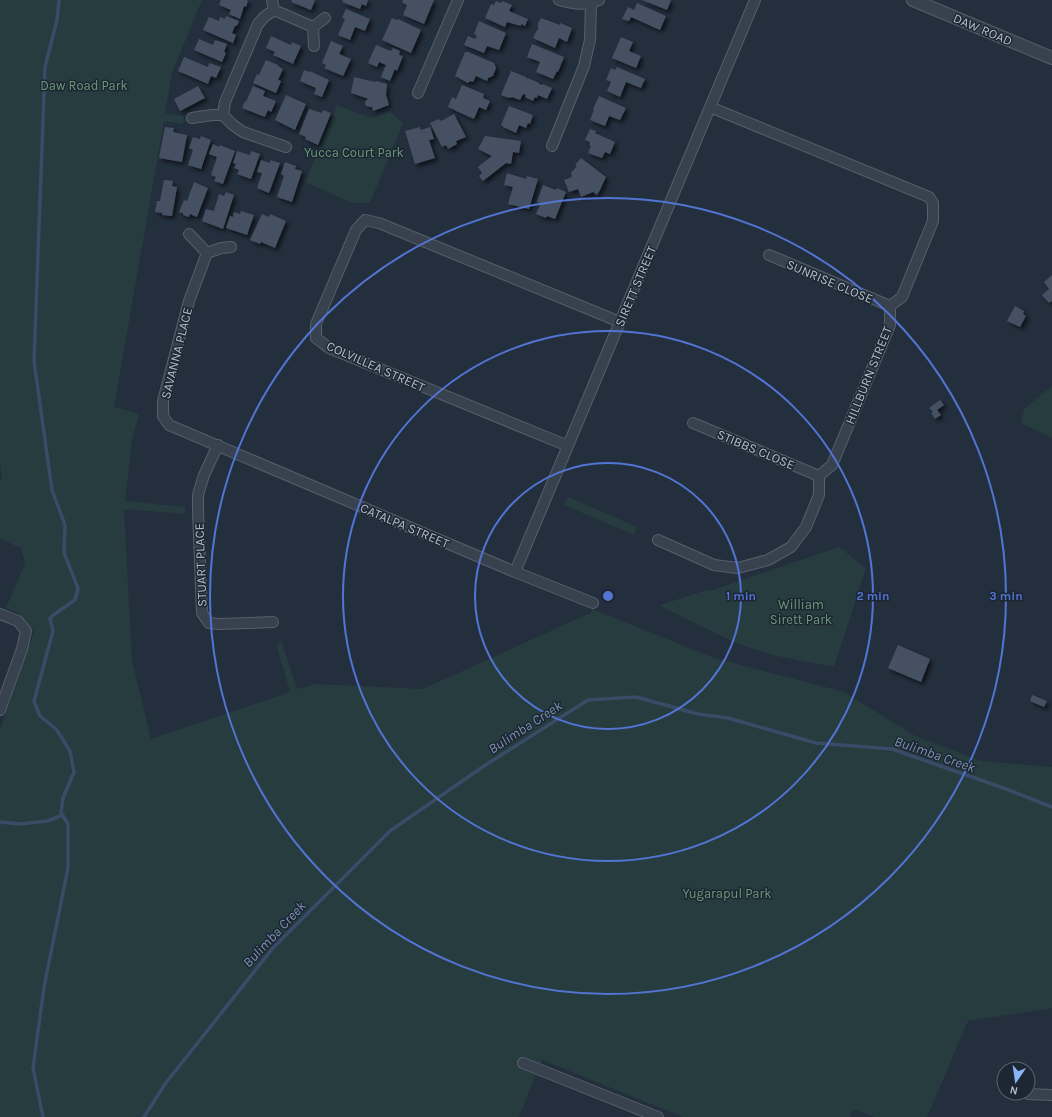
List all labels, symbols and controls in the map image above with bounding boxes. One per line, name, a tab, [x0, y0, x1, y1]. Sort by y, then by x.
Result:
street label: DAW ROAD	[951, 10, 1015, 49]
park label: Daw Road Park	[40, 78, 128, 93]
park label: Yucca Court Park	[304, 145, 404, 160]
street label: SIRETT STREET	[612, 243, 659, 329]
street label: SUNRISE CLOSE	[784, 256, 875, 306]
street label: SAVANNA PLACE	[158, 306, 195, 400]
street label: HILLBURN STREET	[842, 324, 895, 426]
street label: COLVILLEA STREET	[324, 338, 428, 395]
street label: STIBBS CLOSE	[715, 426, 797, 473]
street label: CATALPA STREET	[358, 500, 452, 551]
street label: STUART PLACE	[192, 523, 209, 607]
centre of rings	[601, 589, 615, 603]
text: 1 min	[726, 589, 756, 603]
text: 2 min	[856, 589, 890, 603]
text: 3 min	[989, 589, 1023, 603]
park label: William Sirett Park	[770, 597, 832, 627]
water label: Bulimba Creek	[485, 697, 566, 758]
water label: Bulimba Creek	[892, 733, 978, 777]
park label: Yugarapul Park	[682, 886, 772, 901]
water label: Bulimba Creek	[239, 897, 310, 971]
north arrow	[996, 1061, 1036, 1101]
text: N	[1009, 1083, 1019, 1097]

